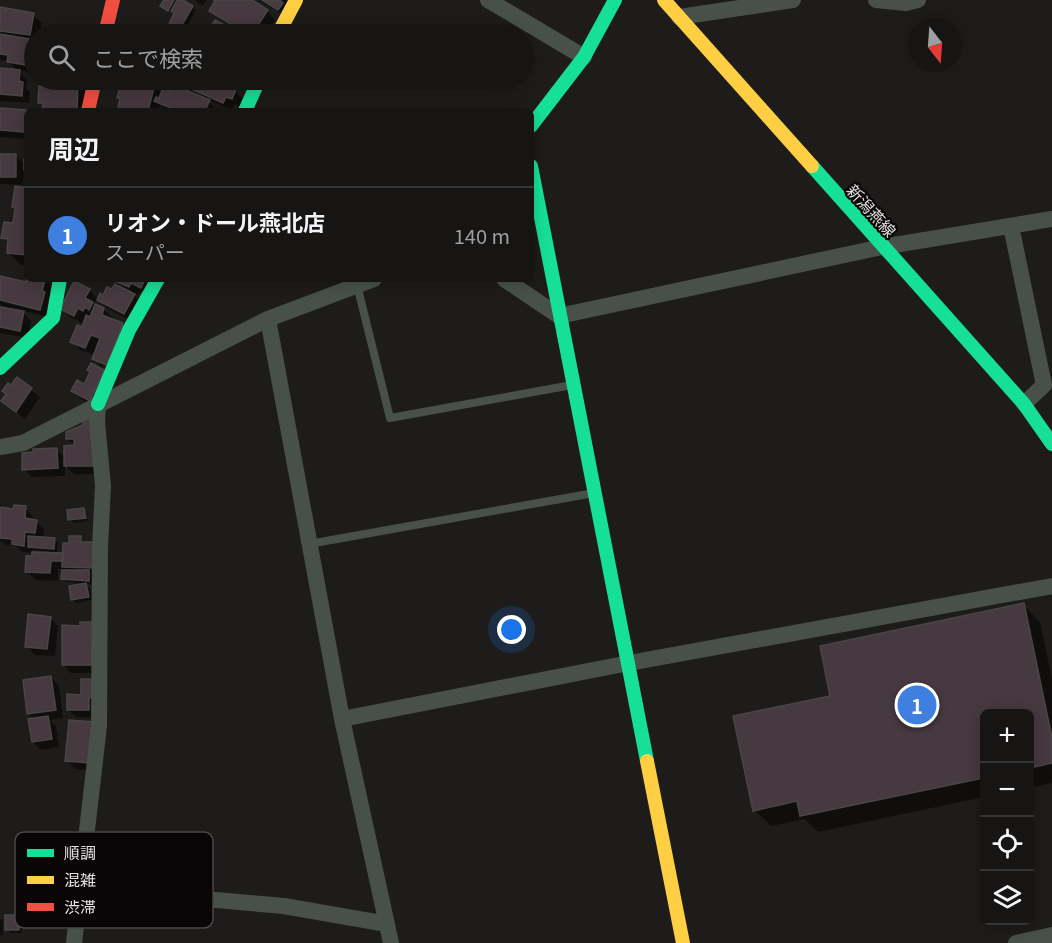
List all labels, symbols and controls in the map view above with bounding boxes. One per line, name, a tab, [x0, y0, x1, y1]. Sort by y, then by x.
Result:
north arrow	[908, 18, 962, 72]
search box	[24, 24, 534, 90]
icon: search	[45, 41, 78, 74]
text: ここで検索	[93, 41, 203, 73]
text: 周辺	[48, 129, 100, 166]
street label: 新潟燕線	[842, 178, 902, 242]
text: リオン・ドール燕北店	[105, 205, 325, 237]
text: 1	[62, 221, 73, 250]
text: 140 m	[454, 221, 510, 250]
text: スーパー	[105, 237, 185, 266]
your location	[497, 615, 526, 644]
pin: 1	[898, 682, 936, 728]
map controls	[980, 709, 1034, 925]
button: +	[980, 709, 1034, 763]
button: −	[980, 763, 1034, 817]
button: locate	[980, 817, 1034, 871]
legend	[15, 832, 213, 928]
text: 順調	[64, 840, 96, 864]
text: 混雑	[64, 867, 96, 891]
button: layers	[980, 871, 1034, 925]
text: 渋滞	[64, 894, 96, 918]

